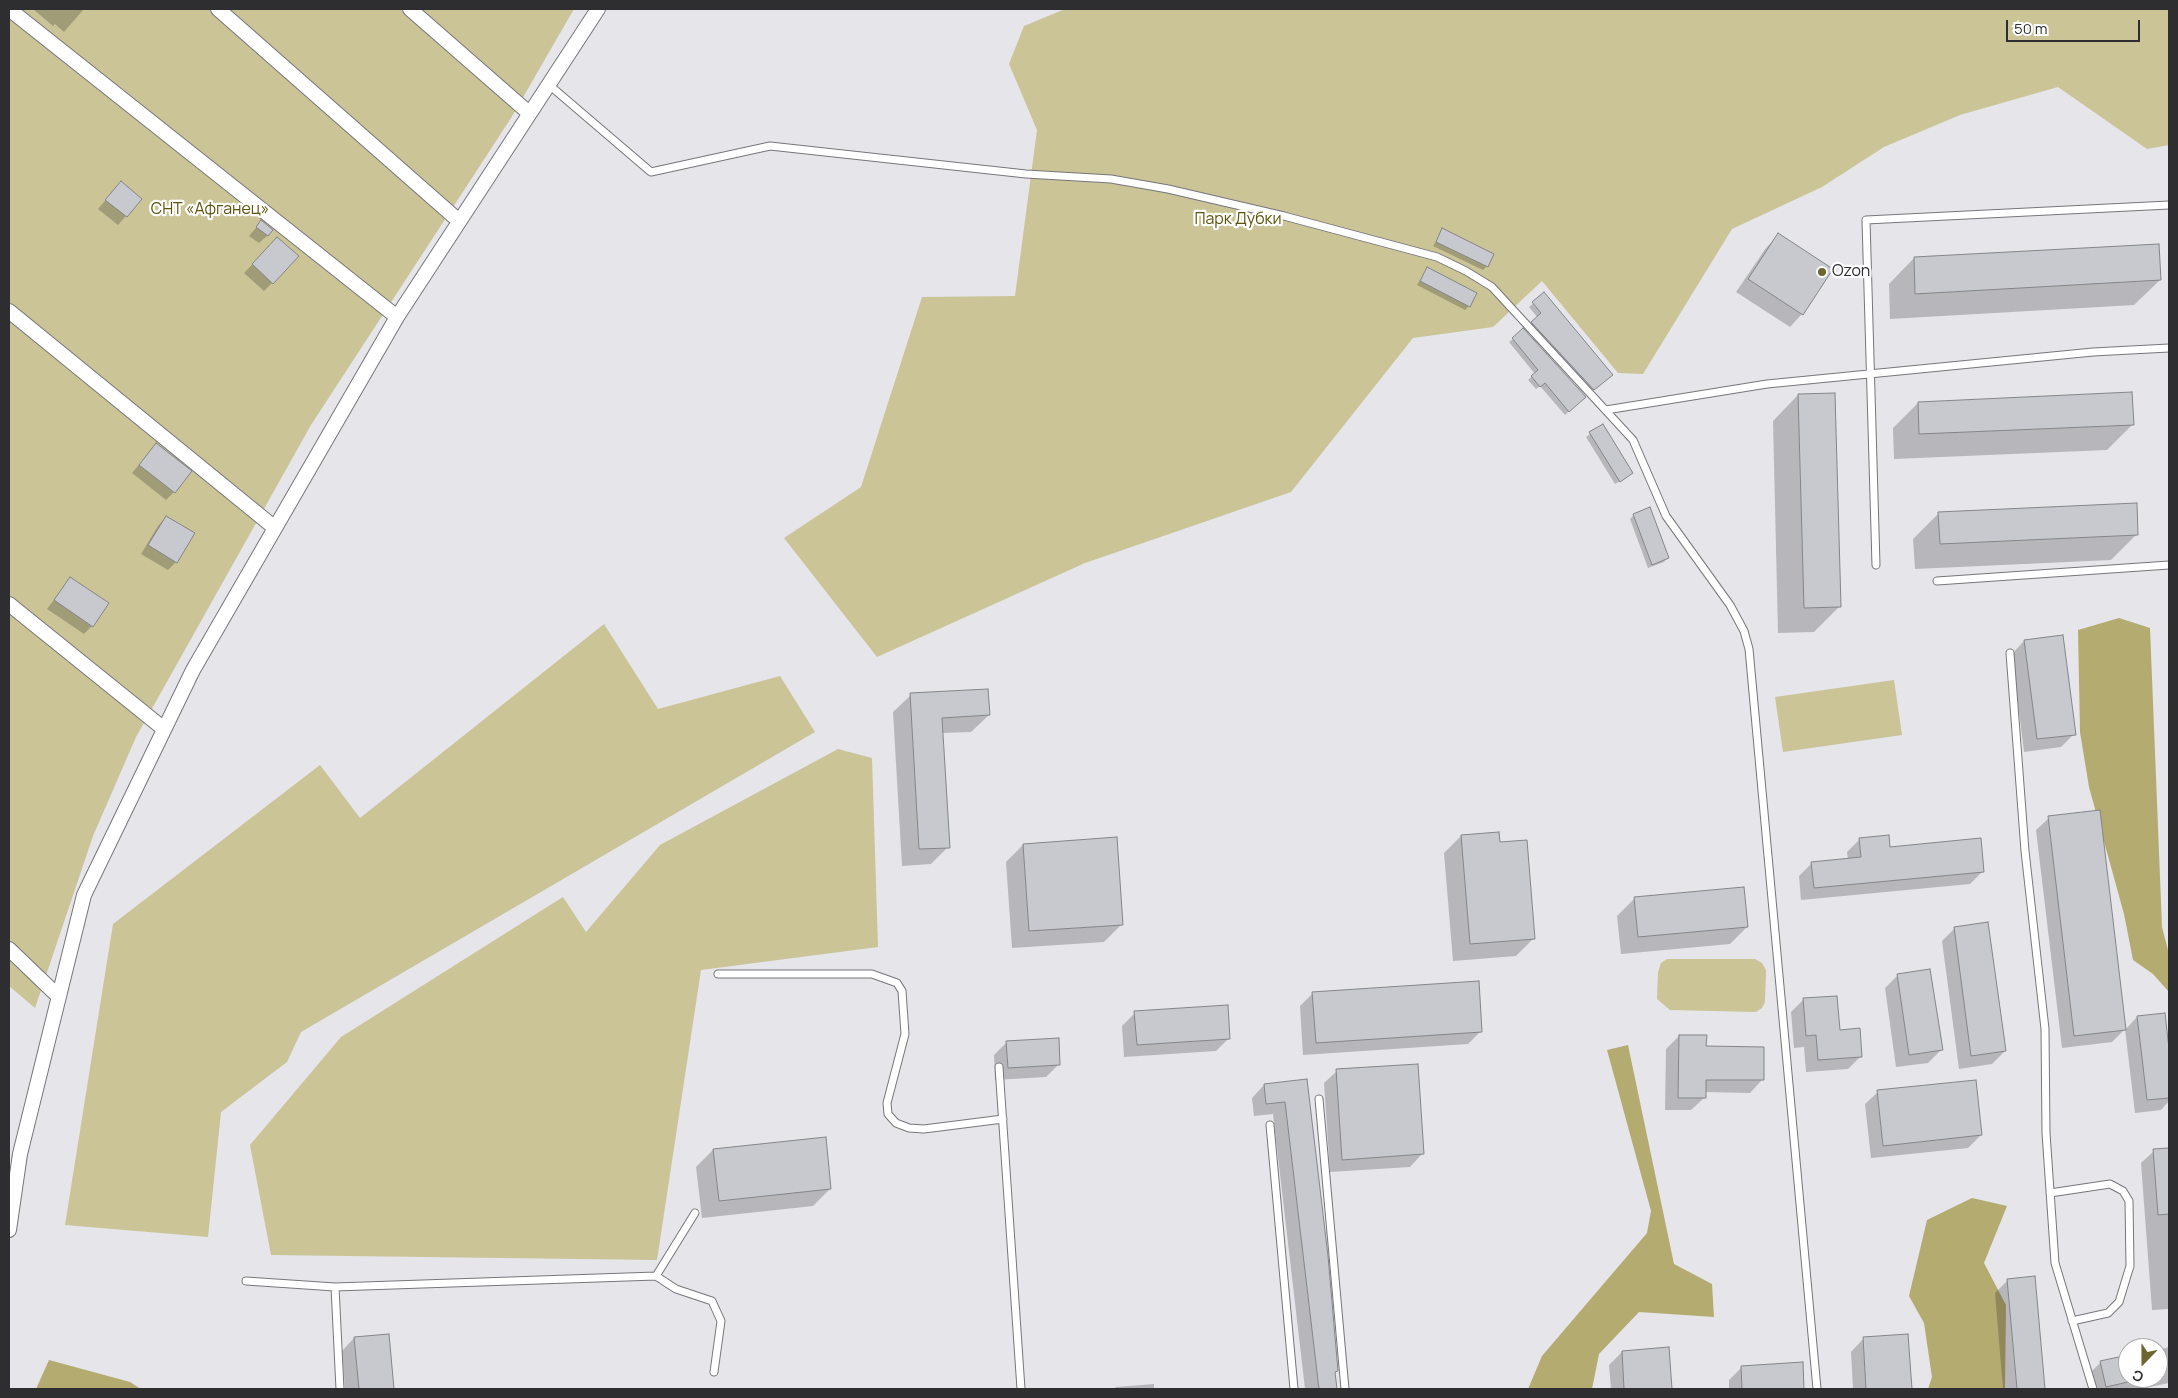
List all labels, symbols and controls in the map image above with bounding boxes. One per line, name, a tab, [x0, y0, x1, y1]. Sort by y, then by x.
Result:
scale bar	[2008, 10, 2142, 42]
text: 50 m	[2014, 18, 2048, 39]
park label: СНТ «Афганец»	[151, 200, 269, 220]
park label: Парк Дубки	[1194, 210, 1282, 230]
place label: Ozon	[1832, 262, 1870, 282]
marker: Ozon	[1816, 266, 1828, 278]
north arrow	[2118, 1338, 2168, 1388]
text: С	[2129, 1366, 2146, 1387]

